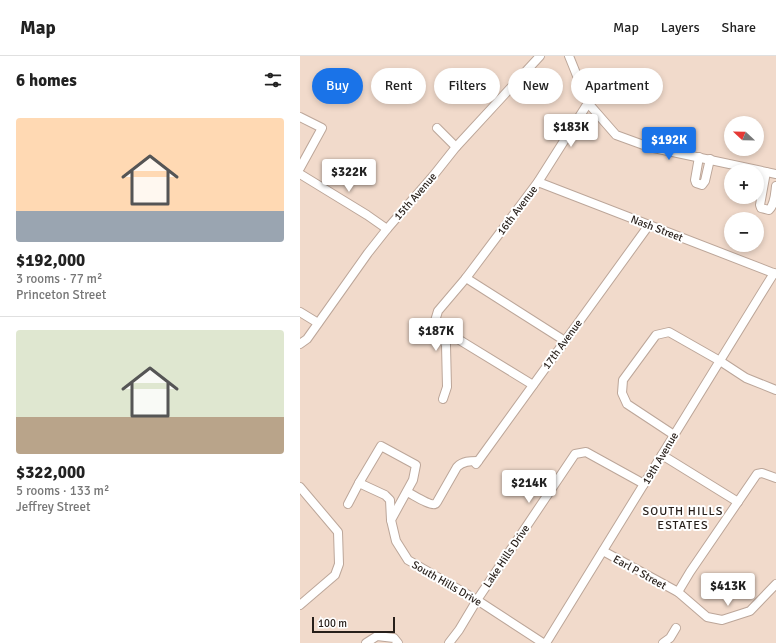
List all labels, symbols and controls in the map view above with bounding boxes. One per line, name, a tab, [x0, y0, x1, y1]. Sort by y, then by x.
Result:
text: Map	[20, 16, 56, 40]
text: Map	[613, 19, 639, 36]
text: Layers	[661, 19, 700, 36]
text: Share	[722, 19, 756, 36]
chip: Buy	[312, 68, 363, 104]
chip: Rent	[371, 68, 426, 104]
chip: Filters	[434, 68, 500, 104]
chip: New	[508, 68, 563, 104]
chip: Apartment	[571, 68, 663, 104]
icon: filters	[262, 69, 284, 91]
text: 6 homes	[16, 70, 77, 91]
pin: $183K	[543, 114, 599, 148]
north arrow	[724, 116, 764, 156]
map controls	[724, 116, 764, 252]
text: $183K	[553, 119, 589, 135]
pin: $192K	[641, 127, 697, 161]
text: $192K	[651, 132, 687, 148]
icon: home	[114, 144, 186, 216]
pin: $322K	[321, 159, 377, 193]
text: $322K	[331, 164, 367, 180]
button: +	[724, 164, 764, 204]
street label: 15th Avenue	[391, 170, 439, 223]
street label: 16th Avenue	[495, 183, 540, 238]
button: −	[724, 212, 764, 252]
street label: Nash Street	[629, 213, 685, 244]
text: $192,000	[16, 250, 85, 271]
text: 3 rooms · 77 m²	[16, 271, 102, 287]
text: Princeton Street	[16, 287, 106, 303]
street label: 17th Avenue	[540, 317, 585, 372]
pin: $187K	[408, 318, 464, 352]
text: $187K	[418, 323, 454, 339]
icon: home	[114, 356, 186, 428]
street label: 19th Avenue	[640, 430, 681, 487]
text: $322,000	[16, 462, 85, 483]
pin: $214K	[501, 470, 557, 504]
text: $214K	[511, 475, 547, 491]
text: 5 rooms · 133 m²	[16, 483, 109, 499]
text: Jeffrey Street	[16, 499, 91, 515]
district label: SOUTH HILLS ESTATES	[643, 504, 723, 533]
street label: Lake Hills Drive	[481, 522, 532, 590]
street label: Earl P Street	[611, 553, 669, 592]
street label: South Hills Drive	[409, 558, 484, 609]
pin: $413K	[700, 573, 756, 607]
text: $413K	[710, 578, 746, 594]
scale bar	[312, 615, 395, 634]
text: 100 m	[318, 617, 347, 630]

